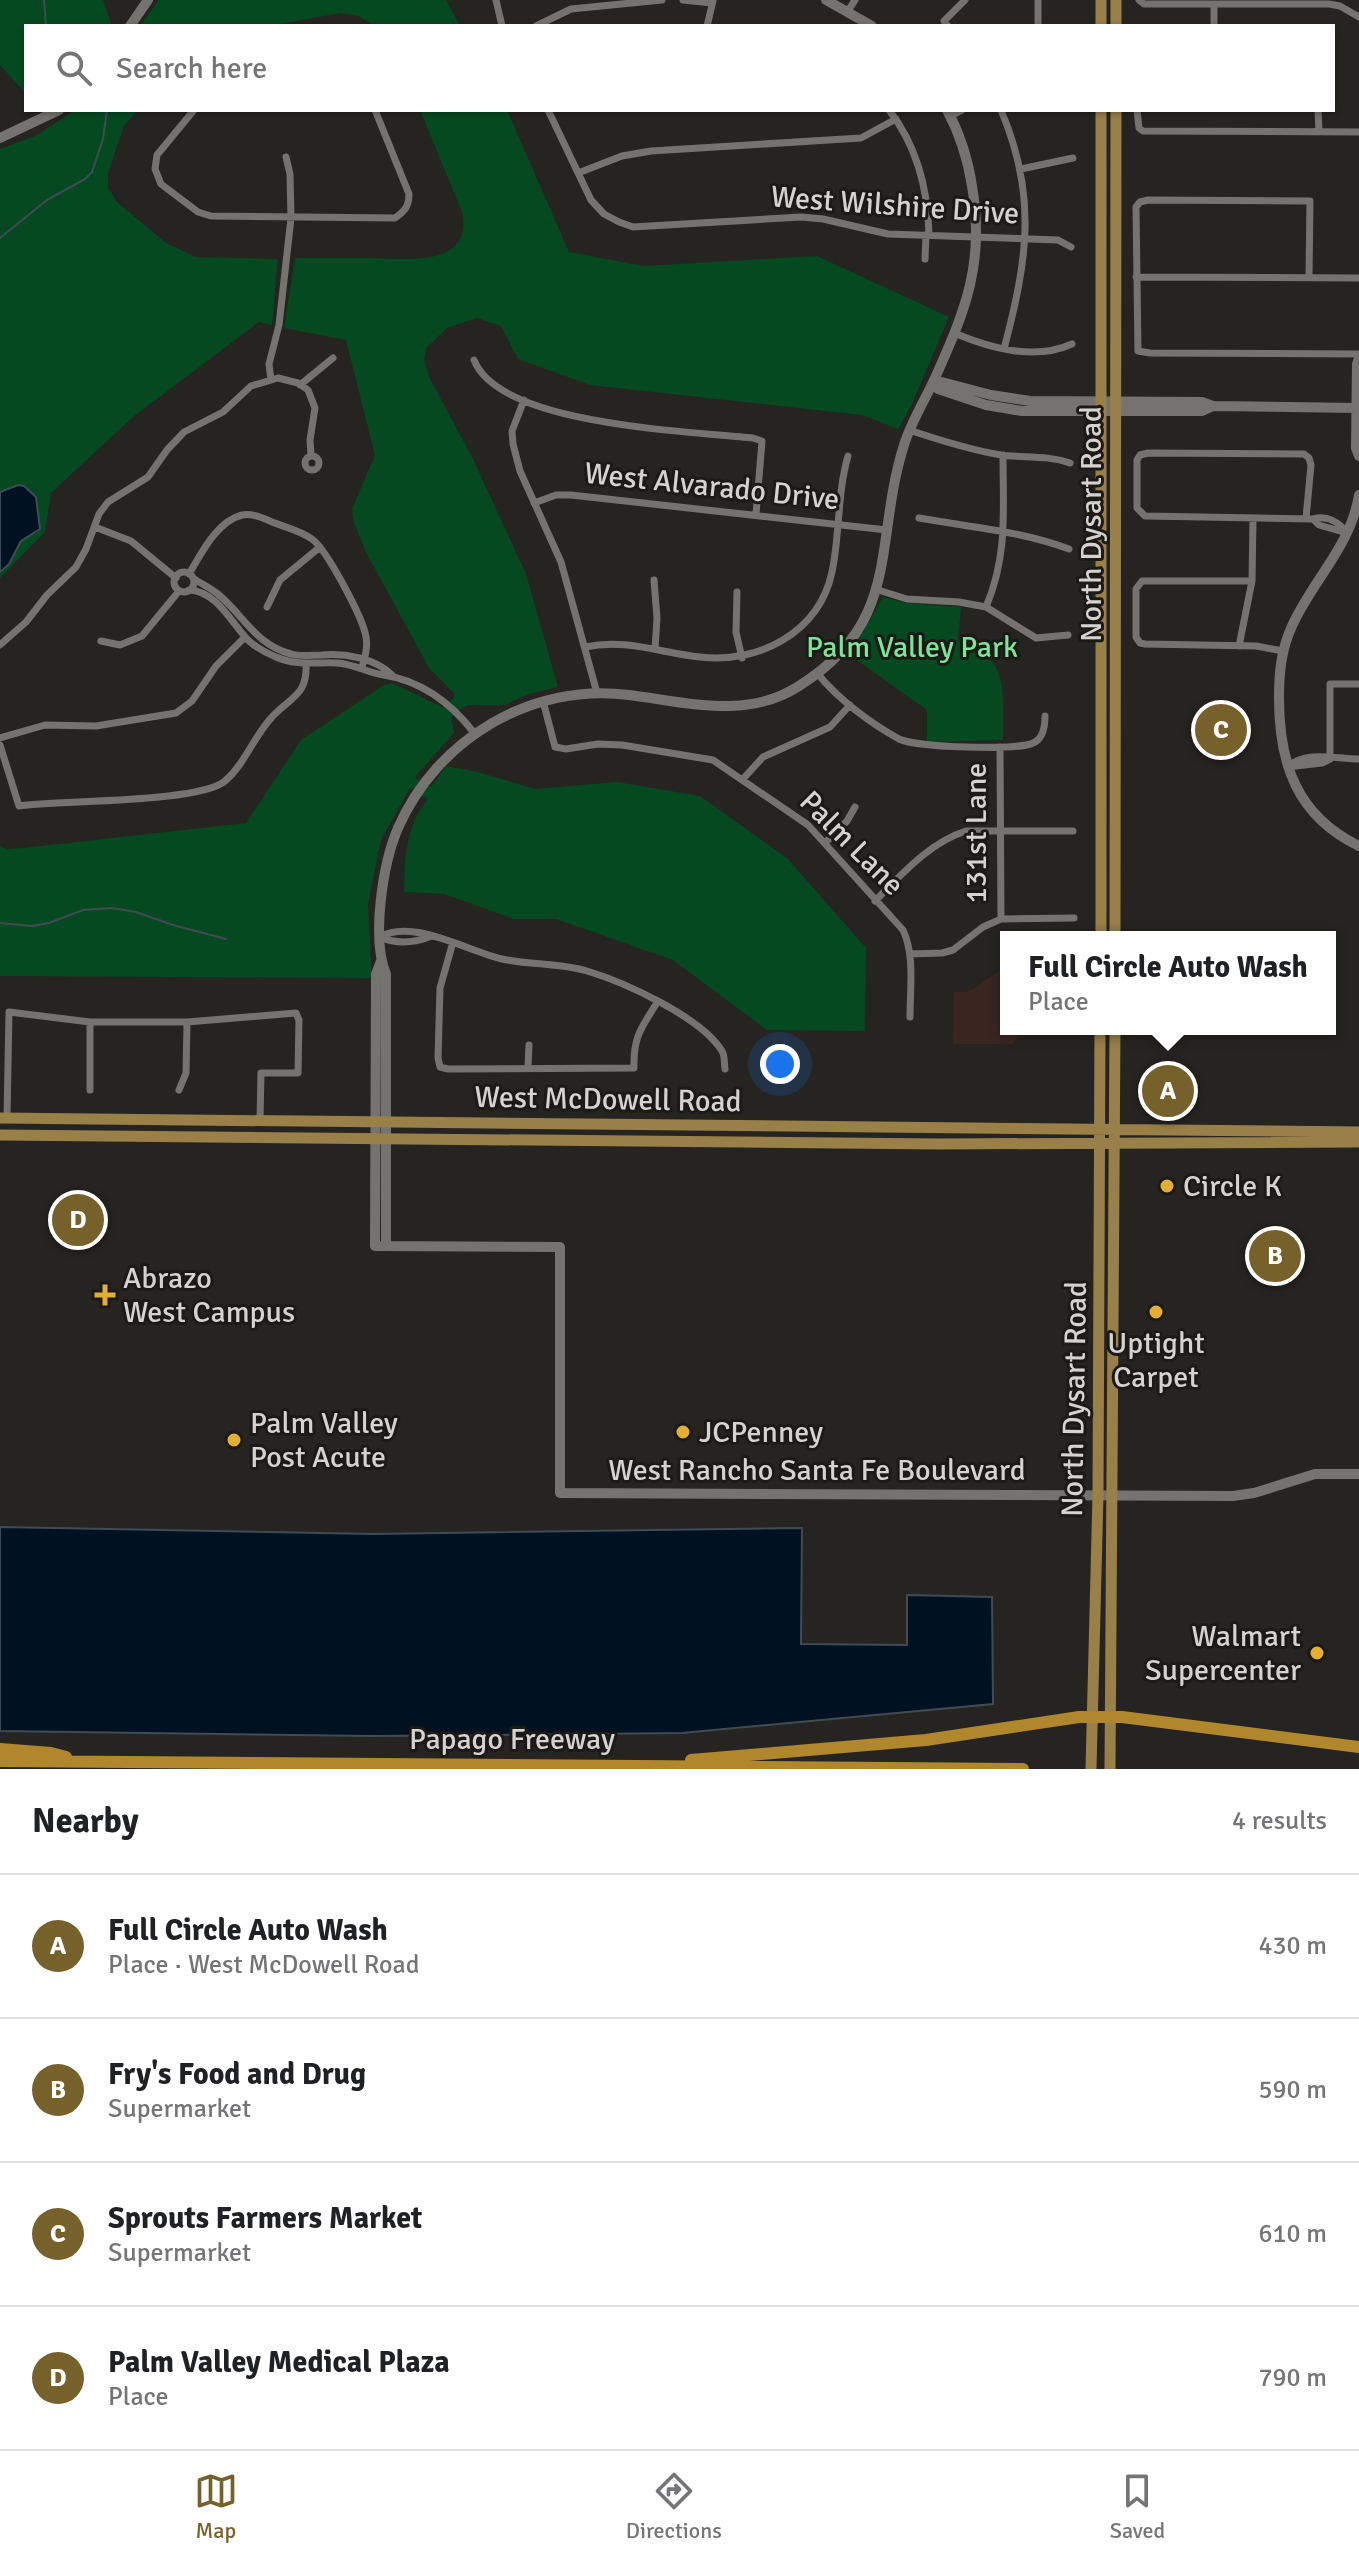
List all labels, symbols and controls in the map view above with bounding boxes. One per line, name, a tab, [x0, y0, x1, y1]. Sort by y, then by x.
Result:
search box	[24, 24, 1335, 112]
icon: search	[52, 46, 96, 90]
text: Search here	[116, 50, 267, 87]
street label: West Wilshire Drive	[770, 178, 1020, 233]
street label: North Dysart Road	[1073, 406, 1110, 642]
street label: West Alvarado Drive	[583, 455, 841, 518]
park label: Palm Valley Park	[806, 629, 1018, 666]
pin: C	[1195, 700, 1247, 760]
street label: 131st Lane	[958, 763, 995, 903]
street label: Palm Lane	[792, 783, 912, 903]
popup	[1000, 931, 1336, 1035]
text: Full Circle Auto Wash	[1028, 949, 1308, 986]
text: Place	[1028, 986, 1089, 1018]
your location	[760, 1044, 800, 1084]
pin: A	[1142, 1061, 1194, 1121]
street label: West McDowell Road	[474, 1079, 742, 1120]
place label: Circle K	[1183, 1168, 1282, 1205]
marker: Circle K	[1158, 1177, 1176, 1195]
pin: D	[52, 1190, 104, 1250]
pin: B	[1249, 1226, 1301, 1286]
place label: Abrazo West Campus	[123, 1260, 295, 1331]
street label: North Dysart Road	[1054, 1281, 1095, 1517]
marker: Abrazo West Campus	[94, 1284, 116, 1306]
marker: Uptight Carpet	[1147, 1303, 1165, 1321]
place label: Uptight Carpet	[1107, 1325, 1205, 1396]
place label: Palm Valley Post Acute	[250, 1405, 398, 1476]
place label: JCPenney	[699, 1414, 823, 1451]
marker: JCPenney	[674, 1423, 692, 1441]
marker: Palm Valley Post Acute	[225, 1431, 243, 1449]
street label: West Rancho Santa Fe Boulevard	[608, 1452, 1026, 1489]
place label: Walmart Supercenter	[1145, 1618, 1301, 1689]
marker: Walmart Supercenter	[1308, 1644, 1326, 1662]
street label: Papago Freeway	[409, 1721, 615, 1758]
text: Nearby	[32, 1800, 139, 1842]
text: 4 results	[1232, 1805, 1327, 1837]
text: Full Circle Auto Wash	[108, 1912, 388, 1949]
text: A	[50, 1930, 66, 1962]
text: 430 m	[1258, 1930, 1327, 1962]
text: Place · West McDowell Road	[108, 1949, 419, 1981]
text: Fry's Food and Drug	[108, 2056, 366, 2093]
text: B	[50, 2074, 66, 2106]
text: 590 m	[1258, 2074, 1327, 2106]
text: Supermarket	[108, 2093, 251, 2125]
text: Sprouts Farmers Market	[108, 2200, 422, 2237]
text: C	[50, 2218, 66, 2250]
text: 610 m	[1258, 2218, 1327, 2250]
text: Supermarket	[108, 2237, 251, 2269]
text: Palm Valley Medical Plaza	[108, 2344, 450, 2381]
text: D	[49, 2362, 67, 2394]
text: 790 m	[1258, 2362, 1327, 2394]
text: Place	[108, 2381, 169, 2413]
tab: Map	[194, 2469, 238, 2544]
tab: Directions	[626, 2469, 722, 2544]
tab: Saved	[1110, 2469, 1165, 2544]

